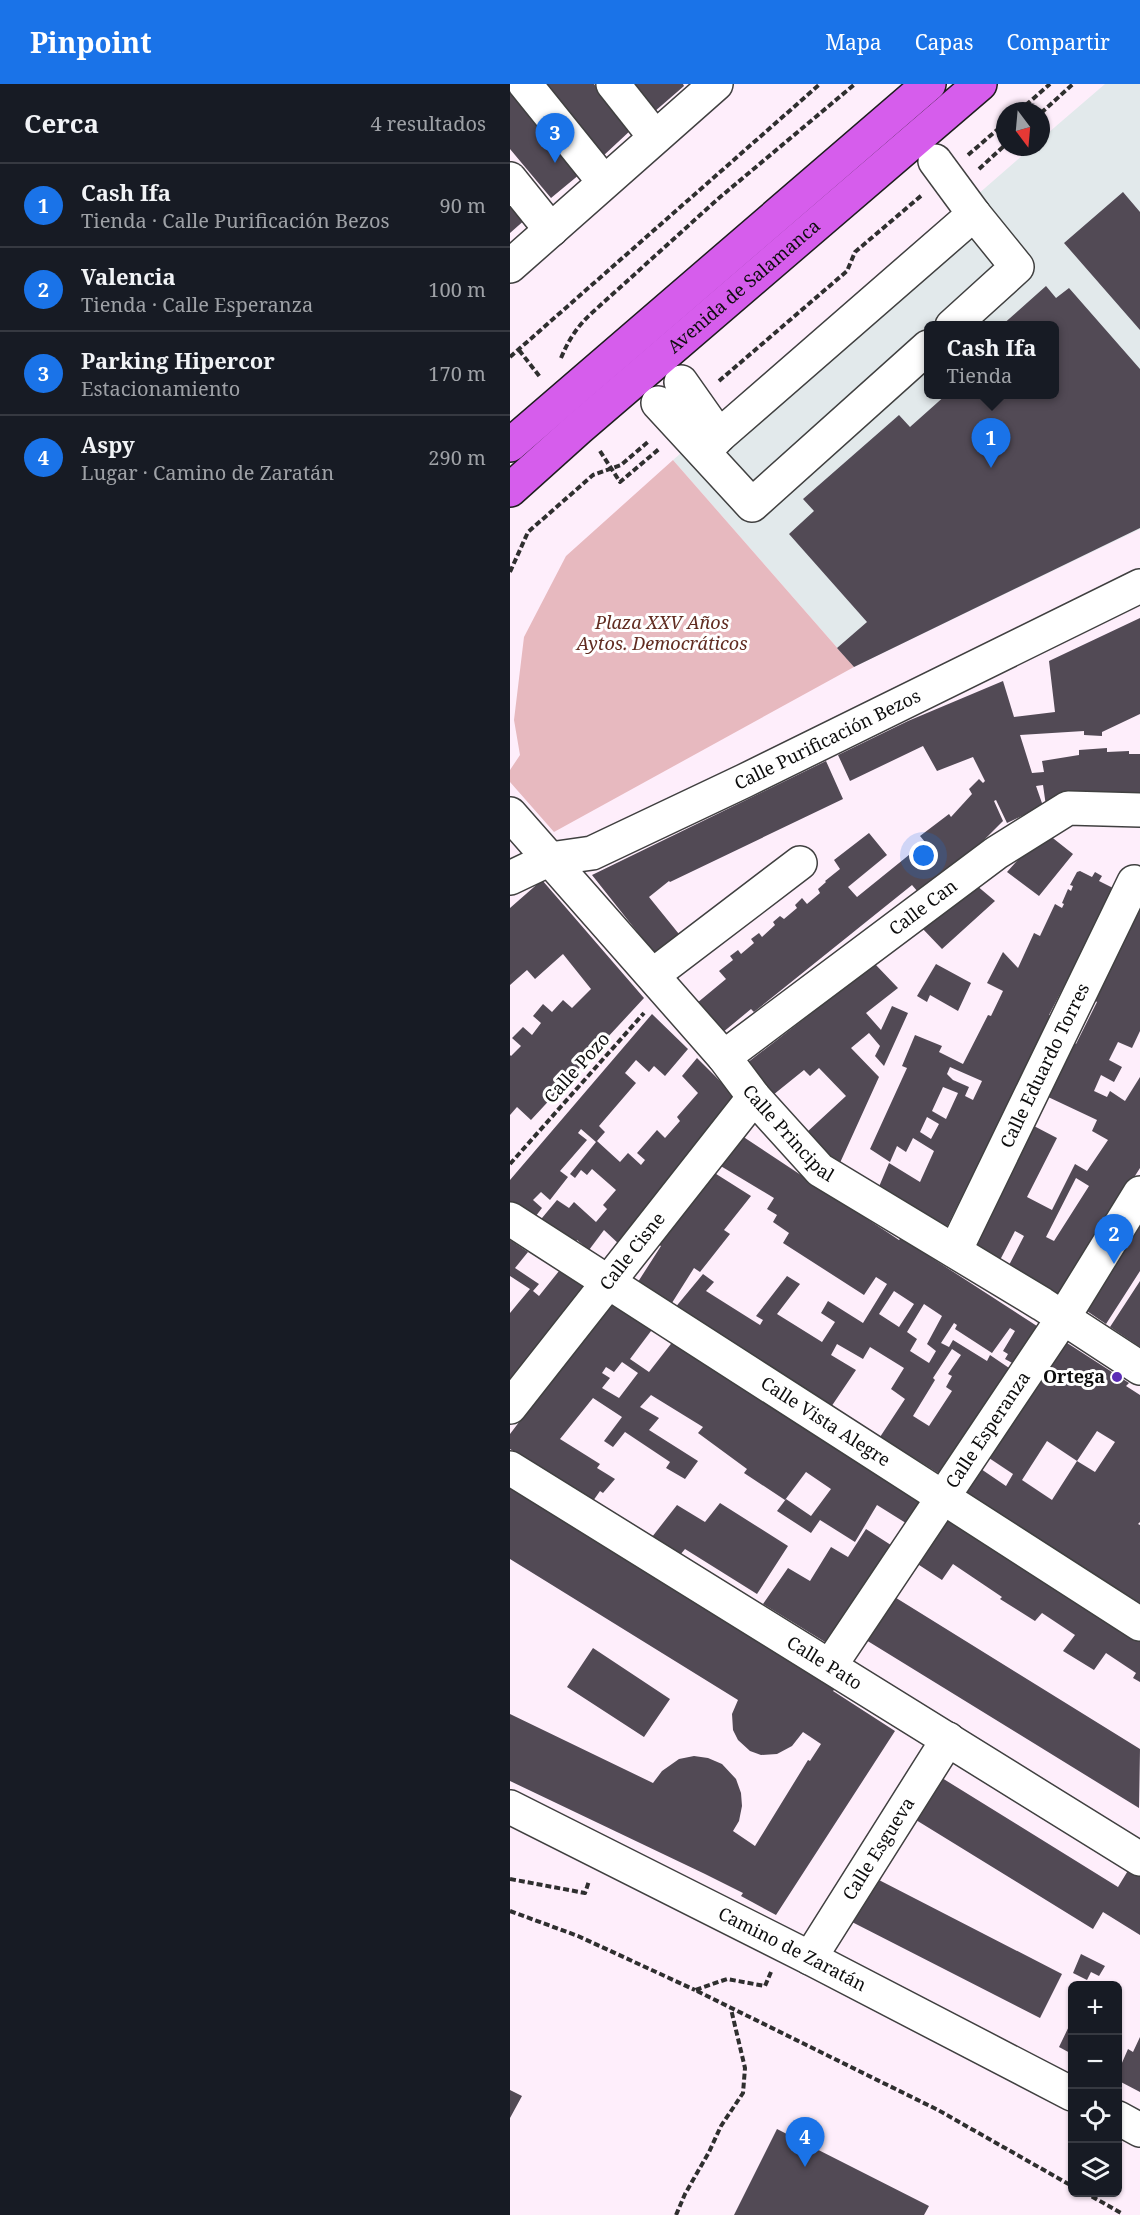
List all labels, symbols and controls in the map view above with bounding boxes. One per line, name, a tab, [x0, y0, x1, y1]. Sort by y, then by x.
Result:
text: Pinpoint	[30, 23, 152, 61]
text: Mapa	[825, 28, 882, 56]
text: Capas	[915, 28, 974, 56]
text: Compartir	[1007, 28, 1110, 56]
north arrow	[996, 102, 1050, 156]
text: Cerca	[24, 105, 99, 141]
text: 4 resultados	[370, 110, 486, 137]
pin: 3	[536, 113, 574, 163]
text: Cash Ifa	[81, 177, 171, 207]
text: 1	[38, 192, 49, 219]
text: 90 m	[440, 192, 486, 219]
text: Tienda · Calle Purificación Bezos	[81, 207, 389, 234]
street label: Avenida de Salamanca	[662, 214, 825, 358]
text: Valencia	[81, 261, 176, 291]
text: 2	[38, 276, 49, 303]
text: 100 m	[428, 276, 486, 303]
text: Tienda · Calle Esperanza	[81, 291, 313, 318]
popup	[924, 321, 1059, 399]
text: Cash Ifa	[947, 332, 1036, 362]
text: Parking Hipercor	[81, 345, 275, 375]
text: 3	[38, 360, 49, 387]
text: 170 m	[428, 360, 486, 387]
text: Tienda	[947, 362, 1012, 389]
text: Estacionamiento	[81, 375, 240, 402]
pin: 1	[972, 418, 1010, 468]
text: Aspy	[81, 429, 135, 459]
text: 4	[38, 444, 49, 471]
text: 290 m	[428, 444, 486, 471]
text: Lugar · Camino de Zaratán	[81, 459, 334, 486]
park label: Plaza XXV Años Aytos. Democráticos	[575, 610, 747, 655]
street label: Calle Purificación Bezos	[730, 683, 924, 795]
your location	[909, 841, 938, 870]
street label: Calle Can	[884, 873, 962, 940]
street label: Calle Eduardo Torres	[994, 979, 1094, 1152]
street label: Calle Pozo	[538, 1027, 614, 1108]
street label: Calle Principal	[738, 1079, 839, 1187]
street label: Calle Cisne	[594, 1207, 670, 1295]
pin: 2	[1094, 1214, 1134, 1264]
place label: Ortega	[1043, 1364, 1105, 1388]
street label: Calle Esperanza	[939, 1366, 1035, 1493]
street label: Calle Vista Alegre	[757, 1370, 895, 1472]
marker: Ortega	[1110, 1370, 1124, 1384]
street label: Calle Pato	[783, 1630, 867, 1695]
street label: Calle Esgueva	[836, 1792, 919, 1904]
street label: Camino de Zaratán	[714, 1901, 871, 1996]
map controls	[1068, 1981, 1122, 2197]
button: +	[1068, 1981, 1122, 2035]
button: −	[1068, 2035, 1122, 2089]
button: locate	[1068, 2089, 1122, 2143]
pin: 4	[786, 2118, 824, 2167]
button: layers	[1068, 2143, 1122, 2197]

